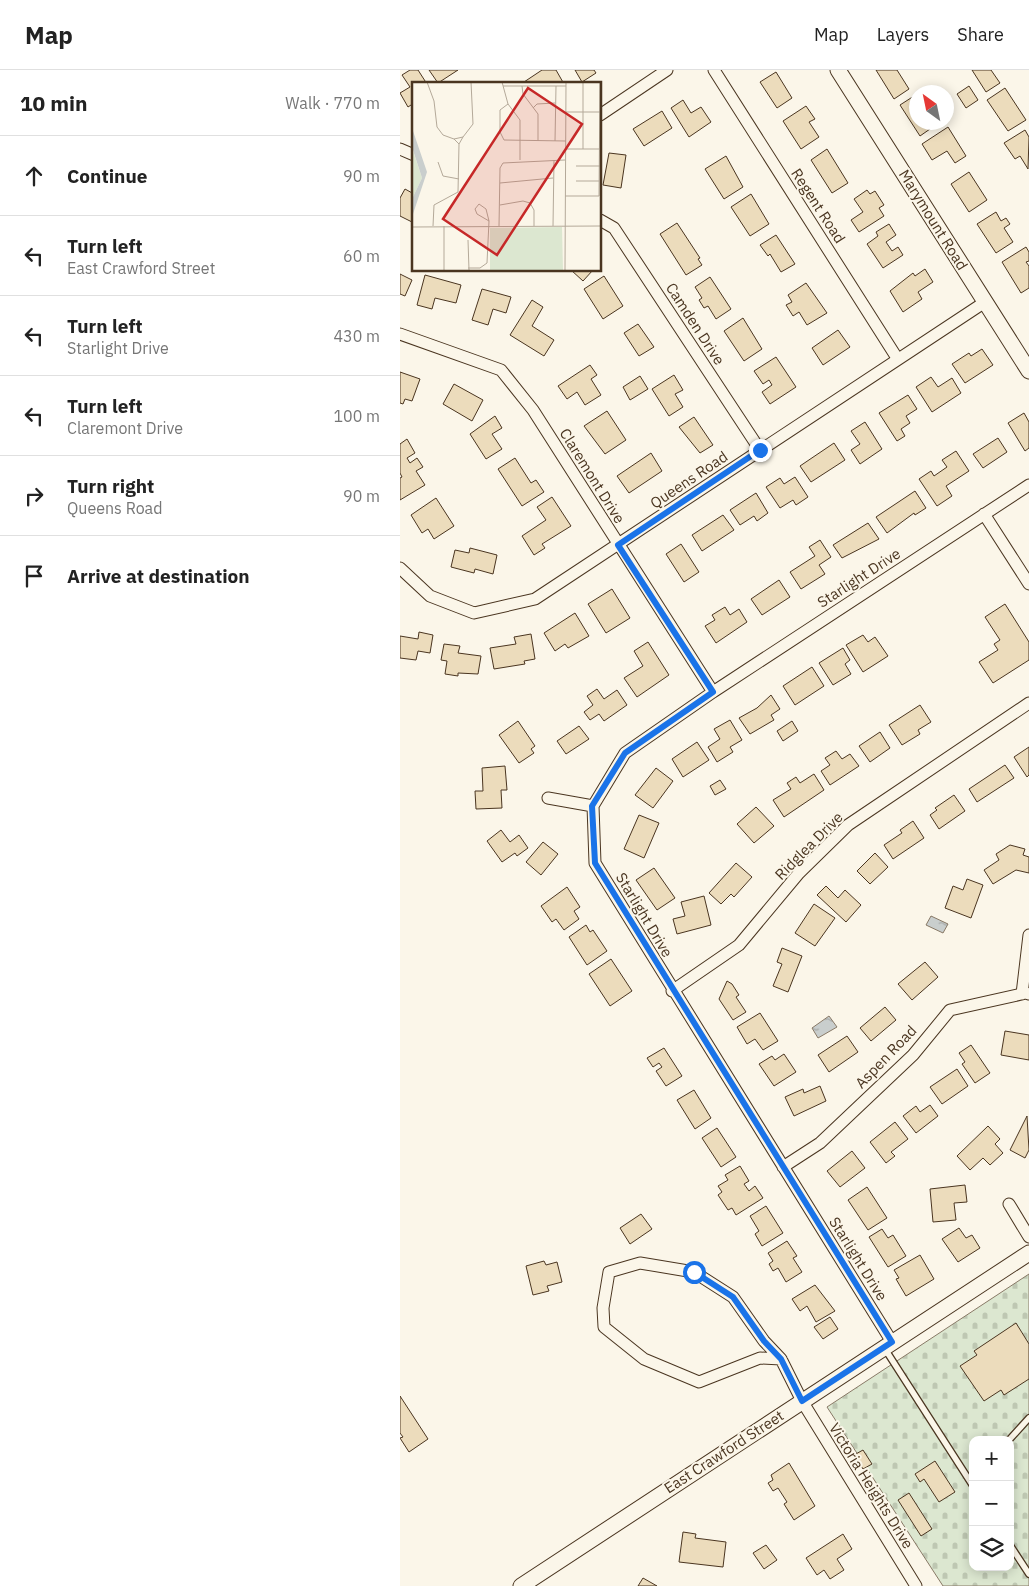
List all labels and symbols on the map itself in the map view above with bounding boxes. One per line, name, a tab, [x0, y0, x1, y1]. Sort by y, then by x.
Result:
inset map	[412, 82, 601, 271]
north arrow	[909, 85, 954, 130]
street label: Regent Road	[787, 165, 850, 247]
street label: Marymount Road	[895, 166, 972, 274]
street label: Camden Drive	[662, 279, 729, 368]
street label: Claremont Drive	[556, 425, 629, 527]
route end	[749, 439, 772, 462]
street label: Queens Road	[646, 447, 731, 512]
street label: Starlight Drive	[814, 544, 904, 612]
street label: Ridglea Drive	[771, 808, 847, 884]
street label: Starlight Drive	[612, 869, 677, 961]
street label: Aspen Road	[851, 1021, 920, 1092]
street label: Starlight Drive	[825, 1213, 892, 1304]
route start	[683, 1261, 706, 1284]
street label: East Crawford Street	[660, 1406, 787, 1497]
street label: Victoria Heights Drive	[825, 1419, 918, 1552]

